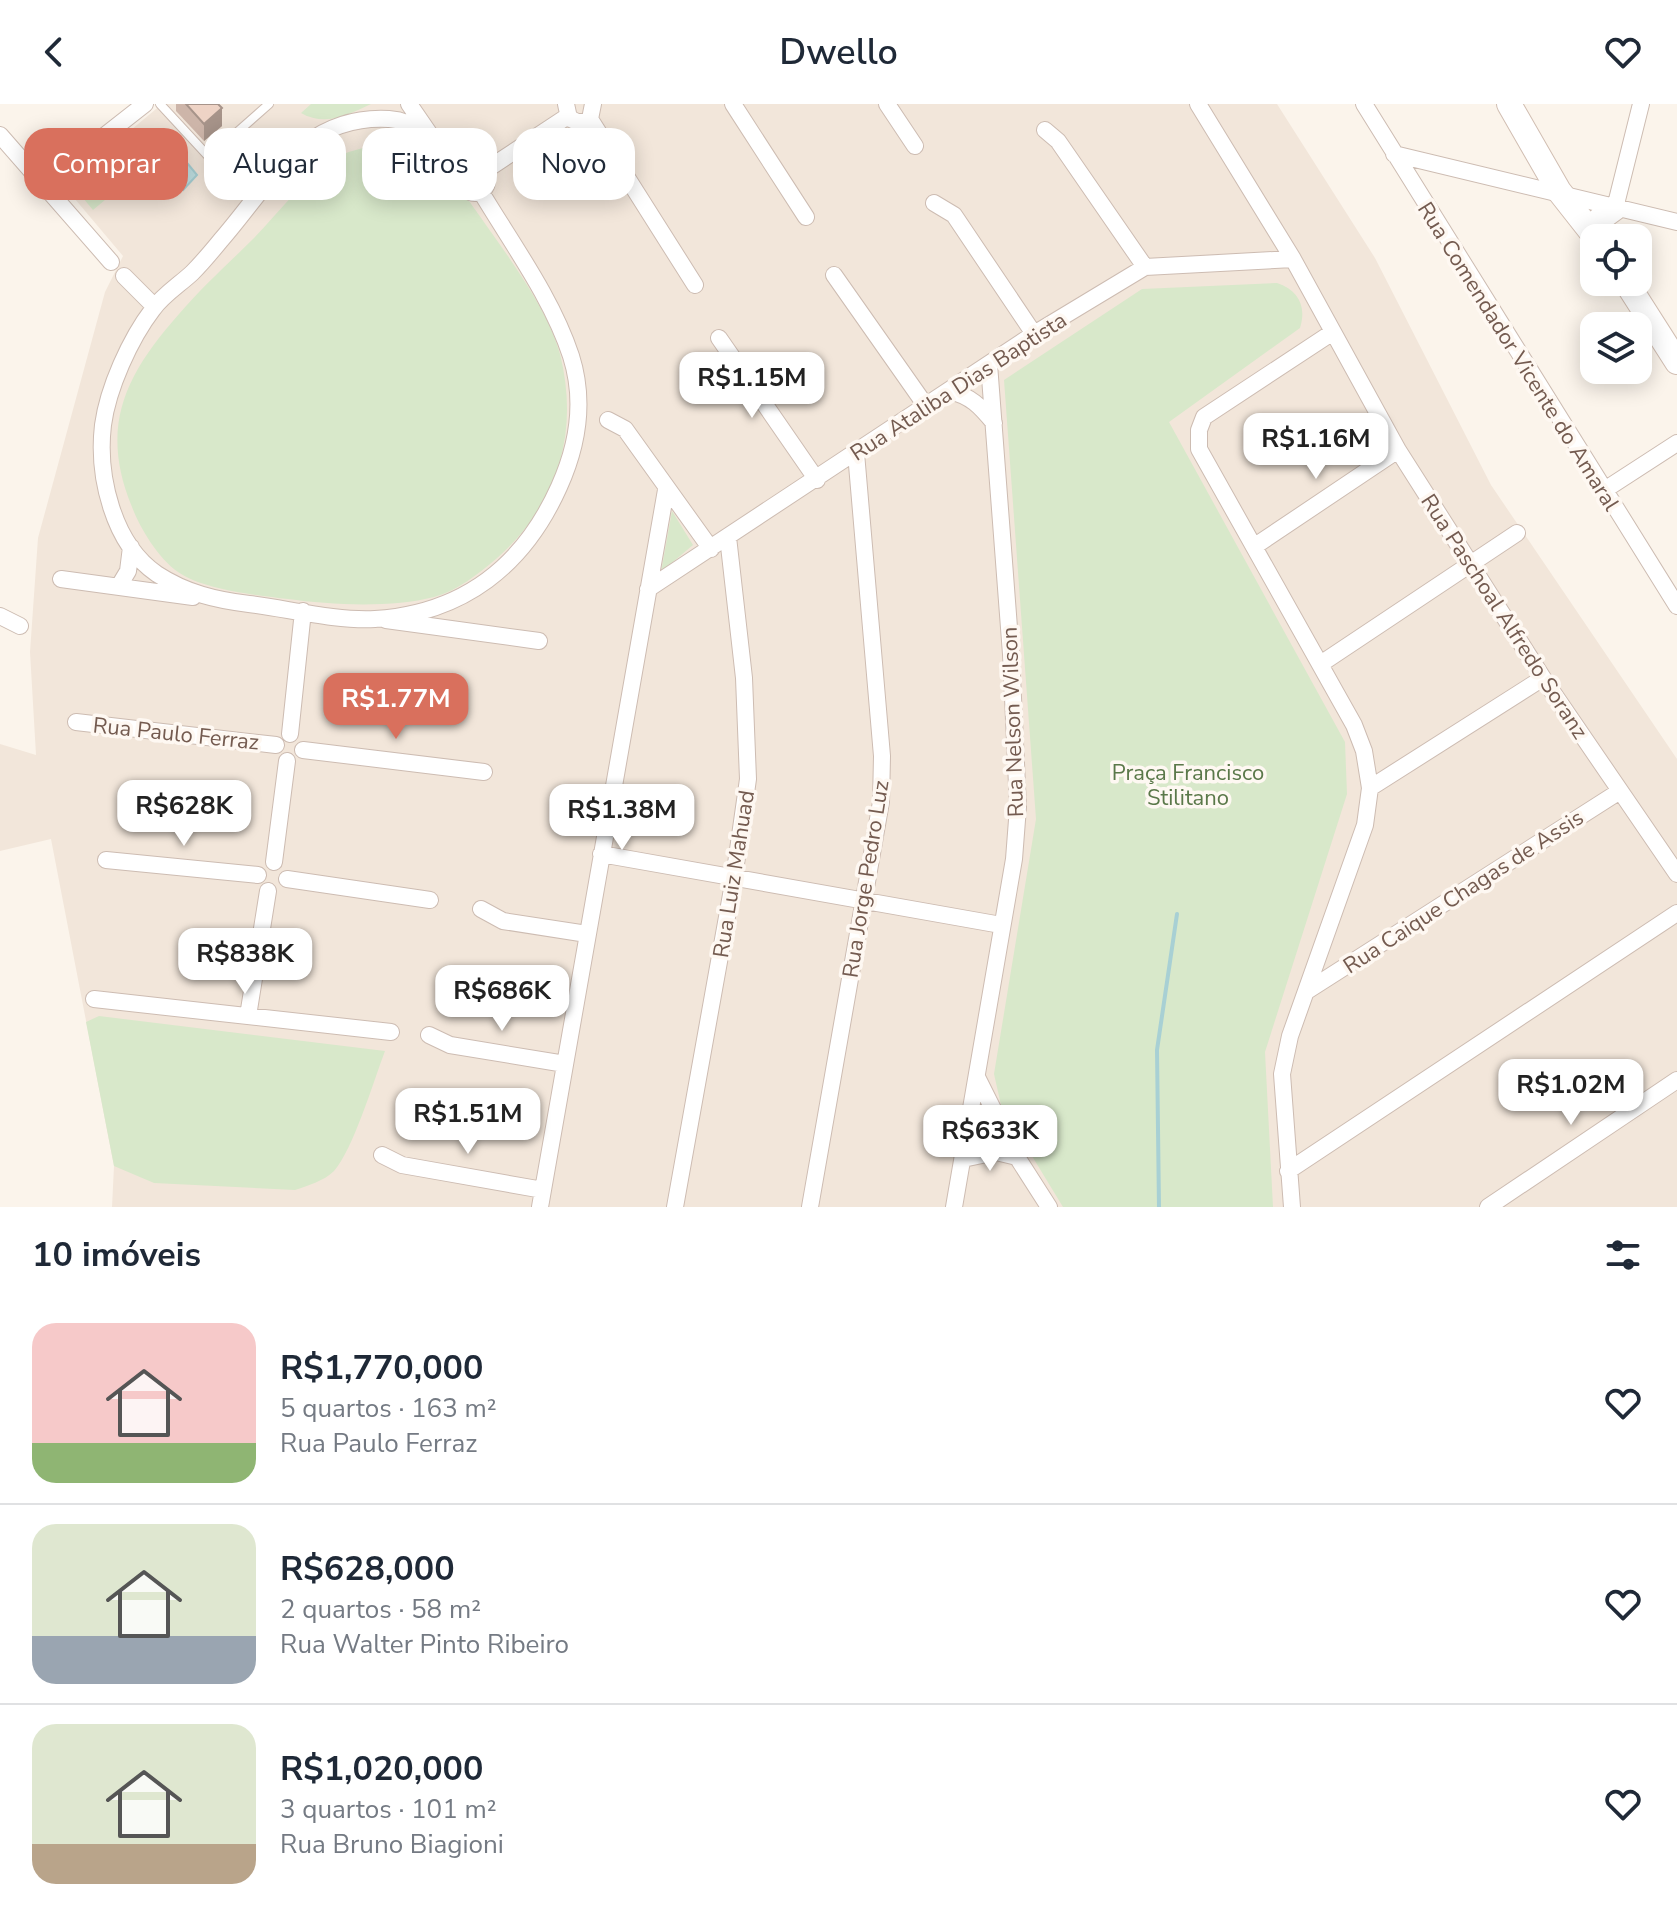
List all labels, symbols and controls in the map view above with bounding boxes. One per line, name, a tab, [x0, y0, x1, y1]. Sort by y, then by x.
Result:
text: Dwello	[779, 28, 898, 77]
icon: back	[32, 30, 76, 74]
icon: heart	[1601, 30, 1645, 74]
chip: Comprar	[24, 128, 188, 200]
chip: Alugar	[204, 128, 346, 200]
chip: Filtros	[362, 128, 497, 200]
chip: Novo	[513, 128, 635, 200]
street label: Rua Comendador Vicente do Amaral	[1410, 196, 1626, 517]
map controls	[1580, 224, 1652, 384]
button: locate	[1580, 224, 1652, 296]
street label: Rua Ataliba Dias Baptista	[845, 306, 1073, 468]
button: layers	[1580, 312, 1652, 384]
pin: R$1.15M	[678, 352, 826, 420]
text: R$1.15M	[697, 360, 807, 395]
pin: R$1.16M	[1242, 413, 1390, 481]
text: R$1.16M	[1261, 421, 1371, 456]
street label: Rua Paschoal Alfredo Soranz	[1414, 488, 1595, 745]
street label: Rua Nelson Wilson	[995, 626, 1031, 818]
pin: R$1.77M	[322, 673, 470, 741]
text: R$1.77M	[341, 681, 451, 716]
street label: Rua Paulo Ferraz	[91, 710, 260, 758]
park label: Praça Francisco Stilitano	[1112, 758, 1264, 813]
street label: Rua Jorge Pedro Luz	[836, 778, 896, 980]
pin: R$628K	[119, 780, 249, 848]
pin: R$1.38M	[548, 784, 696, 852]
text: R$628K	[135, 788, 233, 823]
street label: Rua Luiz Mahuad	[706, 788, 762, 960]
text: R$1.38M	[567, 792, 677, 827]
street label: Rua Caique Chagas de Assis	[1338, 803, 1589, 981]
pin: R$838K	[180, 928, 310, 996]
text: R$838K	[196, 936, 294, 971]
pin: R$686K	[437, 965, 567, 1033]
text: R$686K	[453, 973, 551, 1008]
pin: R$1.02M	[1497, 1059, 1645, 1127]
text: R$1.02M	[1516, 1067, 1626, 1102]
pin: R$1.51M	[394, 1088, 542, 1156]
text: R$1.51M	[413, 1096, 523, 1131]
pin: R$633K	[925, 1105, 1055, 1173]
text: R$633K	[941, 1113, 1039, 1148]
text: 10 imóveis	[32, 1232, 201, 1278]
icon: filters	[1601, 1233, 1645, 1277]
text: R$1,770,000	[280, 1345, 483, 1391]
icon: home	[96, 1355, 192, 1451]
icon: heart	[1601, 1381, 1645, 1425]
text: 5 quartos · 163 m²	[280, 1391, 497, 1426]
text: Rua Paulo Ferraz	[280, 1426, 477, 1461]
text: R$628,000	[280, 1546, 455, 1592]
icon: home	[96, 1556, 192, 1652]
icon: heart	[1601, 1582, 1645, 1626]
text: 2 quartos · 58 m²	[280, 1592, 481, 1627]
text: Rua Walter Pinto Ribeiro	[280, 1627, 569, 1662]
text: R$1,020,000	[280, 1746, 483, 1792]
icon: home	[96, 1756, 192, 1852]
icon: heart	[1601, 1782, 1645, 1826]
text: 3 quartos · 101 m²	[280, 1792, 497, 1827]
text: Rua Bruno Biagioni	[280, 1827, 504, 1862]

